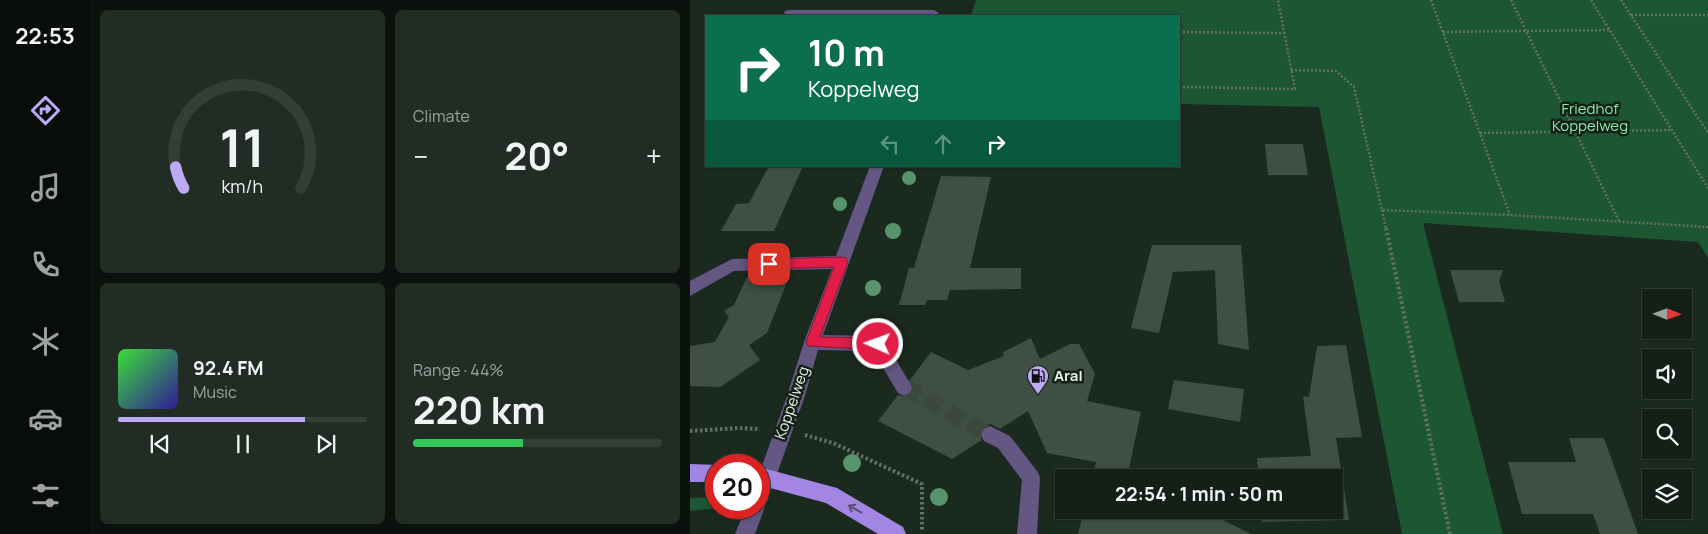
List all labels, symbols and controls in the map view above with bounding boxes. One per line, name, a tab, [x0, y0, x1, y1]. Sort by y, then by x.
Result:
text: 22:53	[15, 21, 75, 51]
text: 10 m	[808, 29, 885, 77]
icon: right	[725, 35, 790, 100]
text: Koppelweg	[808, 74, 920, 104]
icon: directions	[28, 93, 63, 128]
park label: Friedhof Koppelweg	[1552, 98, 1628, 136]
text: Climate	[413, 105, 470, 127]
text: 11	[220, 112, 265, 183]
text: 20°	[505, 129, 569, 181]
icon: left	[876, 130, 904, 158]
icon: ahead	[929, 130, 957, 158]
icon: right	[982, 130, 1010, 158]
text: −	[413, 137, 428, 175]
text: +	[646, 137, 662, 175]
icon: music	[28, 170, 63, 205]
text: km/h	[222, 174, 263, 198]
pin	[748, 243, 790, 285]
icon: phone	[28, 247, 63, 282]
icon: arrive	[755, 250, 783, 278]
north arrow	[1642, 289, 1692, 339]
map controls	[1642, 289, 1692, 519]
position arrow	[851, 317, 903, 369]
icon: climate	[28, 324, 63, 359]
button: sound	[1642, 349, 1692, 399]
text: 92.4 FM	[193, 355, 263, 381]
text: Range · 44%	[413, 359, 504, 381]
street label: Koppelweg	[769, 363, 814, 442]
fuel station icon: Aral	[1026, 364, 1050, 395]
place label: Aral	[1054, 365, 1083, 386]
text: Music	[193, 381, 237, 403]
text: 220 km	[413, 383, 545, 435]
icon: car	[28, 401, 63, 436]
button: search	[1642, 409, 1692, 459]
icon: previous	[146, 430, 174, 458]
icon: pause	[229, 430, 257, 458]
icon: next	[312, 430, 340, 458]
speed limit sign: 20	[705, 454, 770, 519]
button: layers	[1642, 469, 1692, 519]
icon: filters	[28, 478, 63, 513]
text: 22:54 · 1 min · 50 m	[1115, 481, 1283, 507]
one-way arrow	[847, 504, 862, 514]

